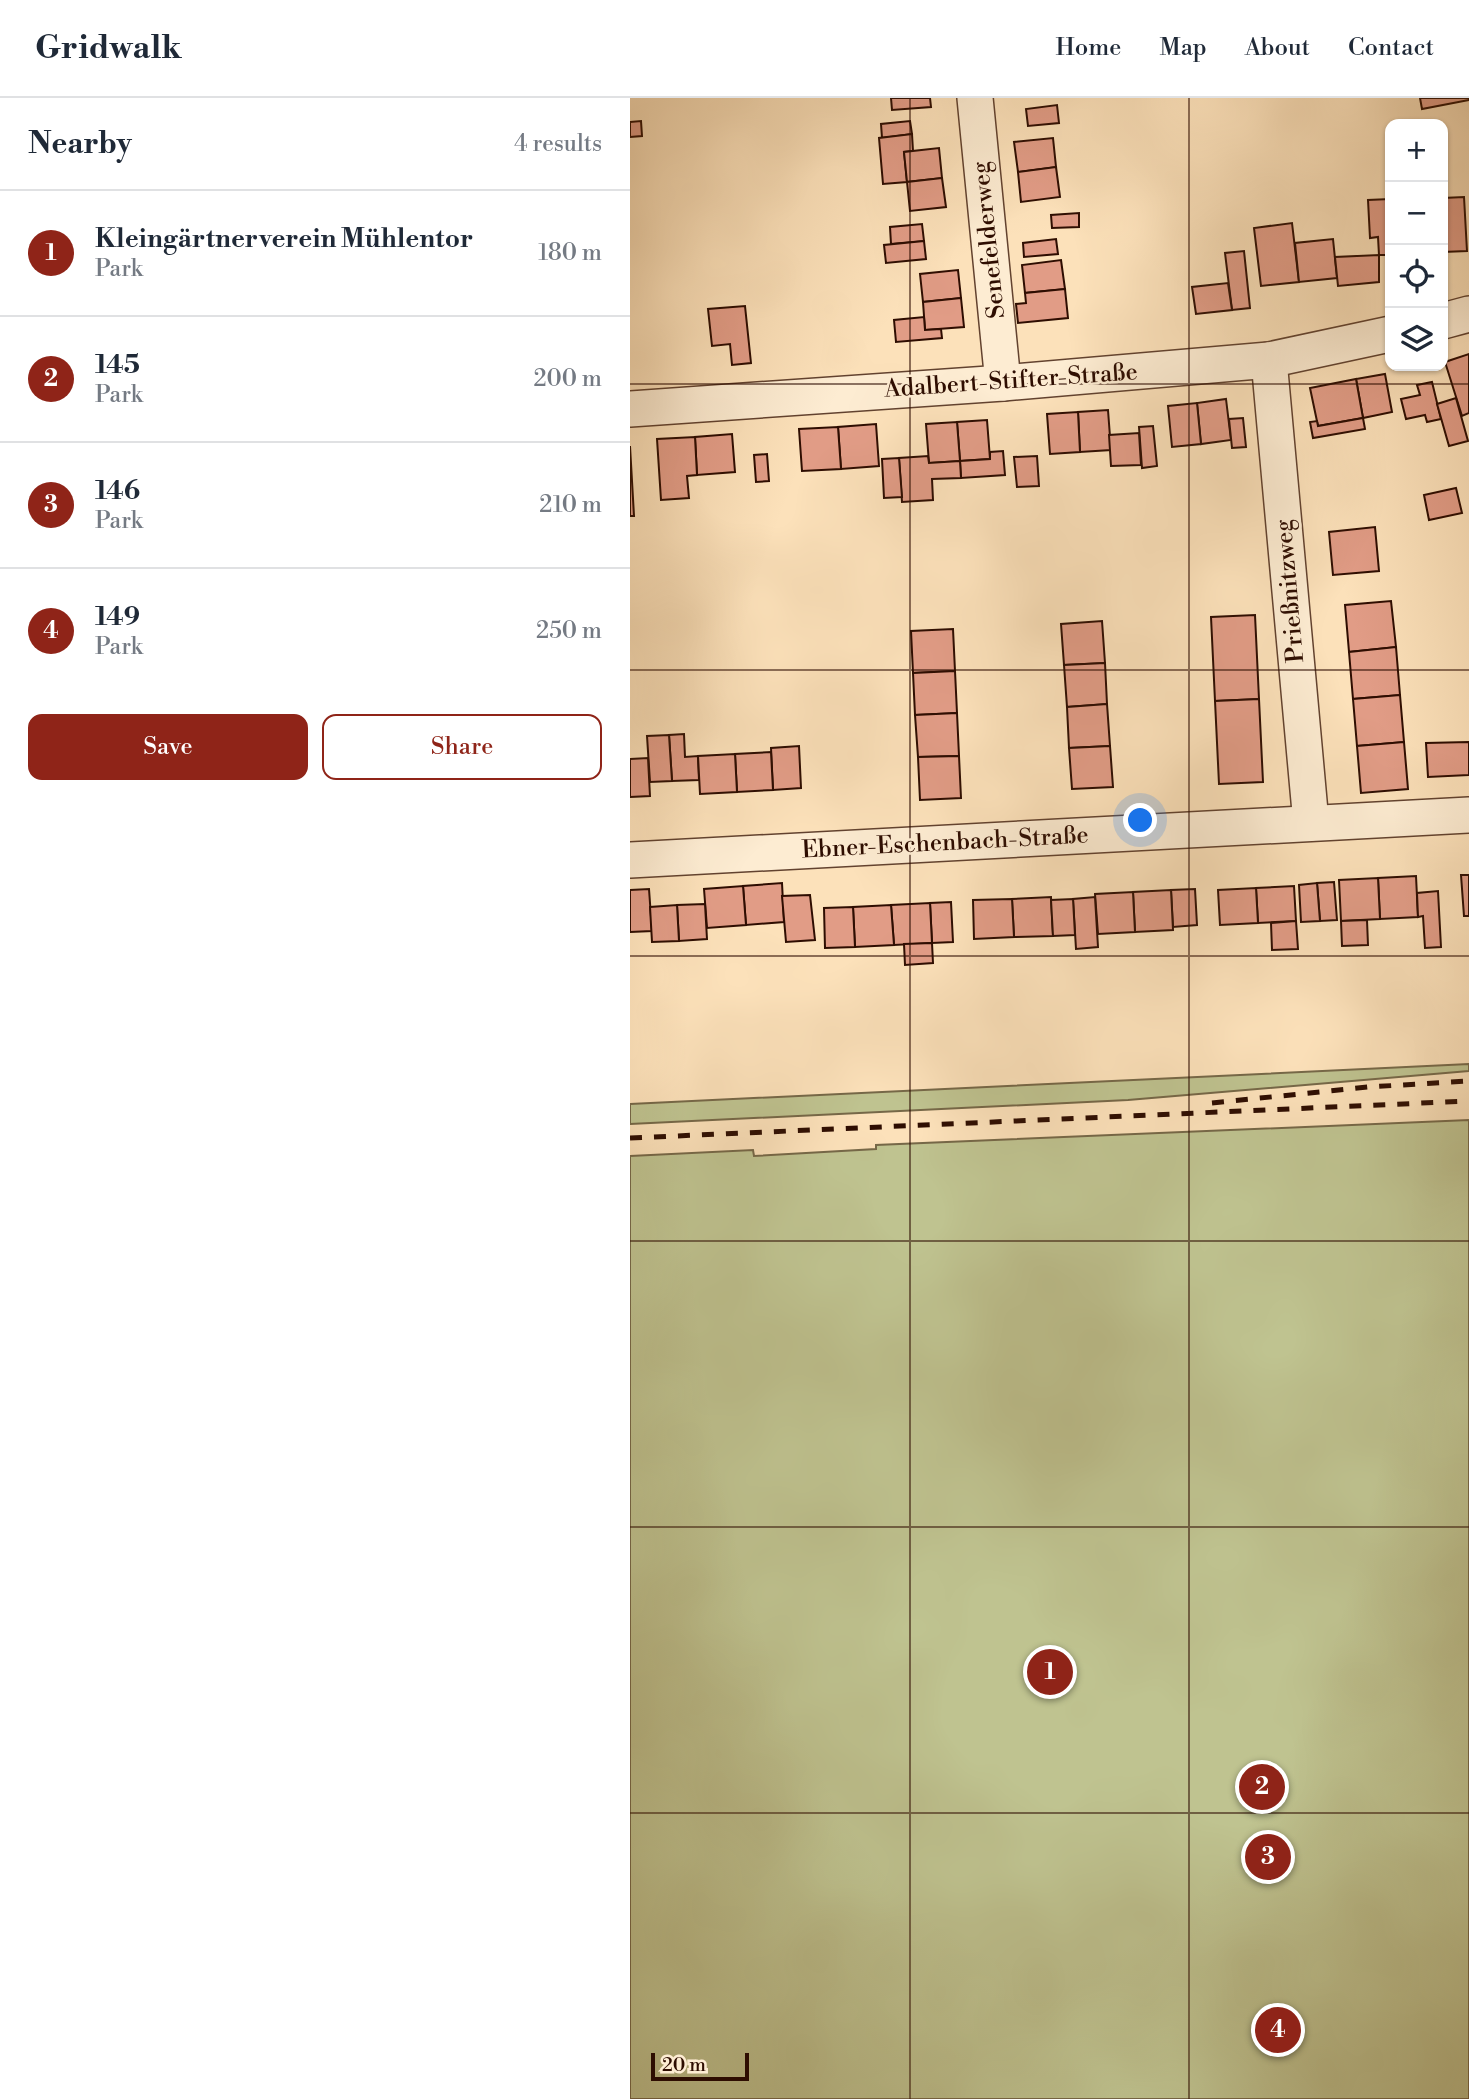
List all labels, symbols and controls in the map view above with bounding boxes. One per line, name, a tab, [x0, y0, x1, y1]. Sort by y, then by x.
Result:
text: Gridwalk	[35, 28, 182, 69]
text: Home	[1056, 33, 1121, 63]
text: Map	[1159, 33, 1207, 63]
text: About	[1245, 33, 1310, 63]
text: Contact	[1348, 33, 1434, 63]
map controls	[1385, 119, 1448, 371]
button: +	[1385, 119, 1448, 182]
text: Nearby	[28, 125, 132, 163]
text: 4 results	[514, 130, 602, 158]
street label: Senefelderweg	[966, 159, 1012, 320]
button: −	[1385, 182, 1448, 245]
text: Kleingärtnerverein Mühlentor	[95, 223, 473, 255]
text: 1	[45, 239, 57, 267]
text: 180 m	[538, 239, 602, 267]
button: locate	[1385, 245, 1448, 308]
text: Park	[95, 255, 143, 283]
button: layers	[1385, 308, 1448, 371]
text: 145	[95, 349, 140, 381]
street label: Adalbert-Stifter-Straße	[882, 357, 1139, 405]
text: 2	[44, 365, 58, 393]
text: 200 m	[534, 365, 602, 393]
text: Park	[95, 381, 143, 409]
text: 146	[95, 475, 140, 507]
text: 3	[44, 491, 58, 519]
text: 210 m	[539, 491, 602, 519]
text: Park	[95, 507, 143, 535]
street label: Prießnitzweg	[1269, 518, 1311, 664]
text: 149	[95, 601, 140, 633]
text: 4	[43, 617, 59, 645]
text: 250 m	[536, 617, 602, 645]
text: Park	[95, 633, 143, 661]
button: Save	[28, 714, 308, 780]
button: Share	[322, 714, 602, 780]
your location	[1123, 803, 1157, 837]
street label: Ebner-Eschenbach-Straße	[801, 821, 1089, 865]
pin: 1	[1027, 1646, 1073, 1698]
pin: 2	[1239, 1761, 1285, 1813]
pin: 3	[1245, 1831, 1291, 1883]
pin: 4	[1255, 2004, 1301, 2056]
scale bar	[651, 2050, 749, 2082]
text: 20 m	[662, 2053, 706, 2077]

